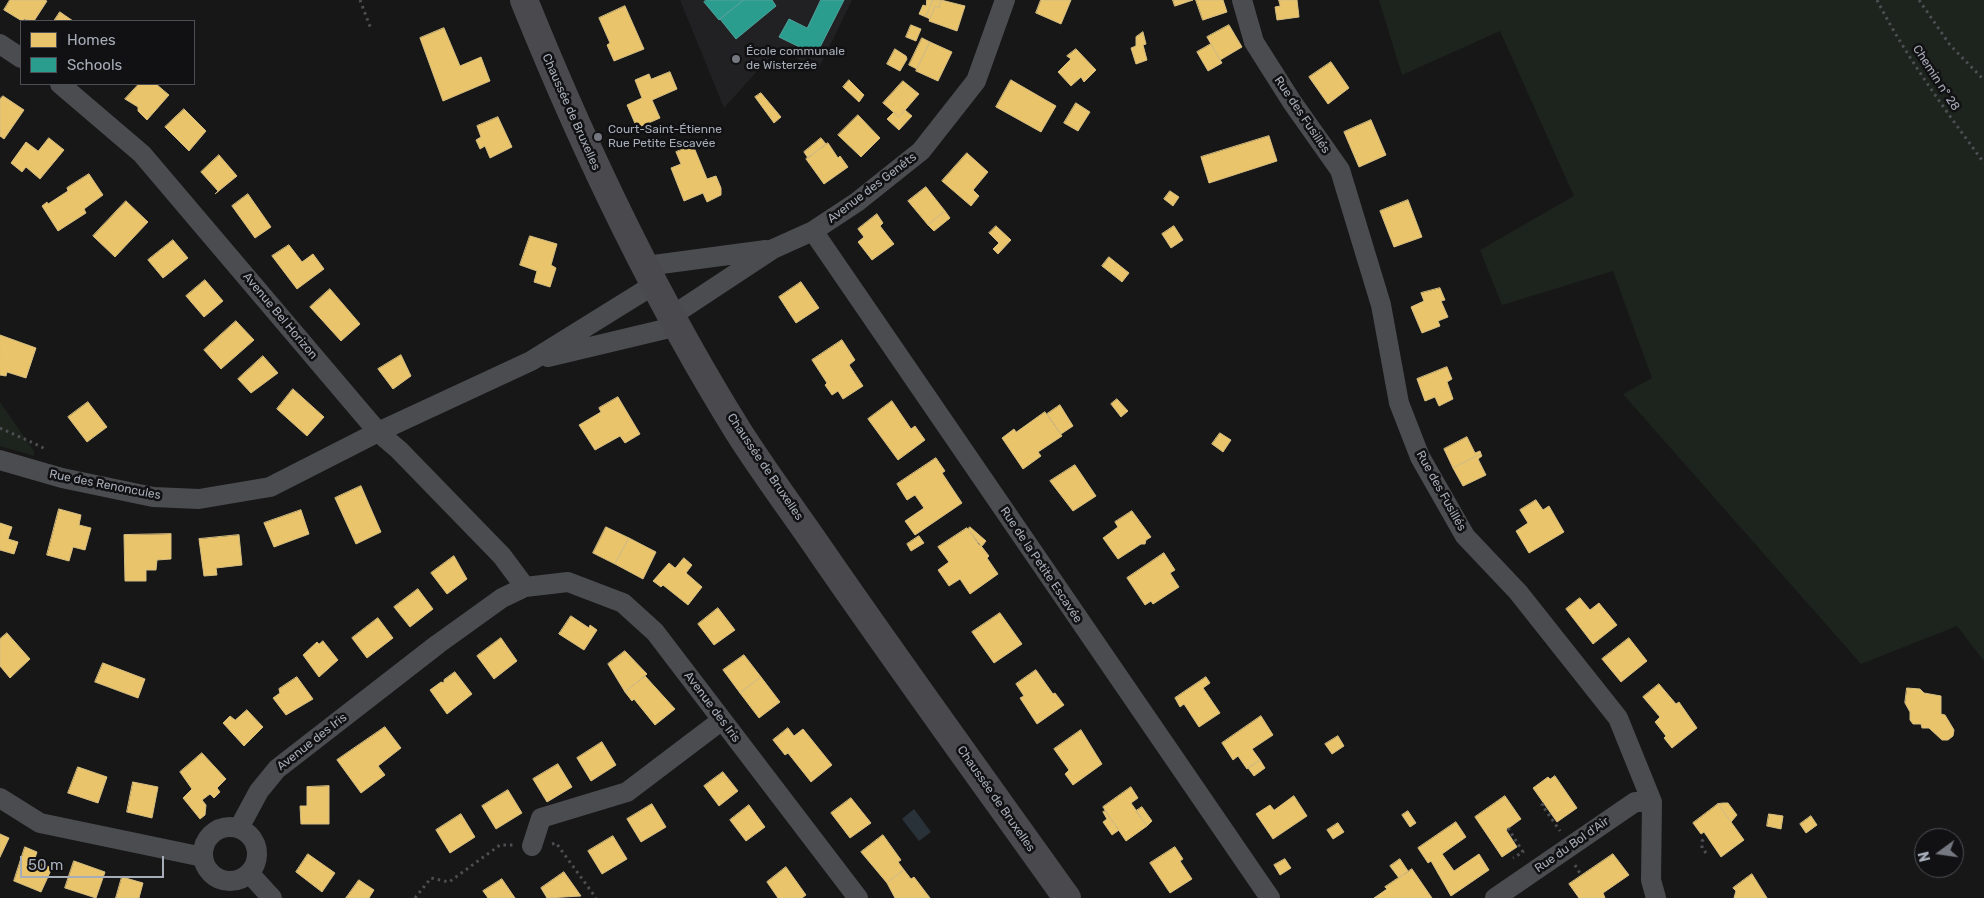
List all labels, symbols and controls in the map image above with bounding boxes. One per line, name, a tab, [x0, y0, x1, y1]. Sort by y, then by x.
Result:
legend	[20, 20, 195, 85]
text: Homes	[67, 31, 116, 49]
street label: Chemin n° 28	[1909, 42, 1963, 114]
place label: École communale de Wisterzée	[746, 45, 845, 73]
street label: Chaussée de Bruxelles	[539, 51, 603, 173]
marker: École communale de Wisterzée	[730, 53, 742, 65]
text: Schools	[67, 56, 122, 74]
street label: Rue des Fusillés	[1271, 74, 1333, 156]
place label: Court-Saint-Étienne Rue Petite Escavée	[608, 123, 722, 151]
marker: Court-Saint-Étienne Rue Petite Escavée	[592, 131, 604, 143]
street label: Avenue des Genêts	[825, 150, 919, 226]
street label: Avenue Bel Horizon	[240, 270, 320, 362]
street label: Chaussée de Bruxelles	[724, 411, 806, 523]
street label: Rue des Fusillés	[1413, 448, 1469, 534]
street label: Rue des Renoncules	[48, 467, 162, 503]
street label: Rue de la Petite Escavée	[997, 504, 1085, 626]
street label: Avenue des Iris	[681, 669, 743, 745]
street label: Avenue des Iris	[274, 710, 350, 774]
street label: Chaussée de Bruxelles	[954, 743, 1038, 855]
street label: Rue du Bol d'Air	[1532, 814, 1612, 876]
north arrow	[1914, 828, 1964, 878]
scale bar	[22, 846, 166, 878]
text: N	[1915, 850, 1934, 863]
text: 50 m	[28, 856, 63, 874]

